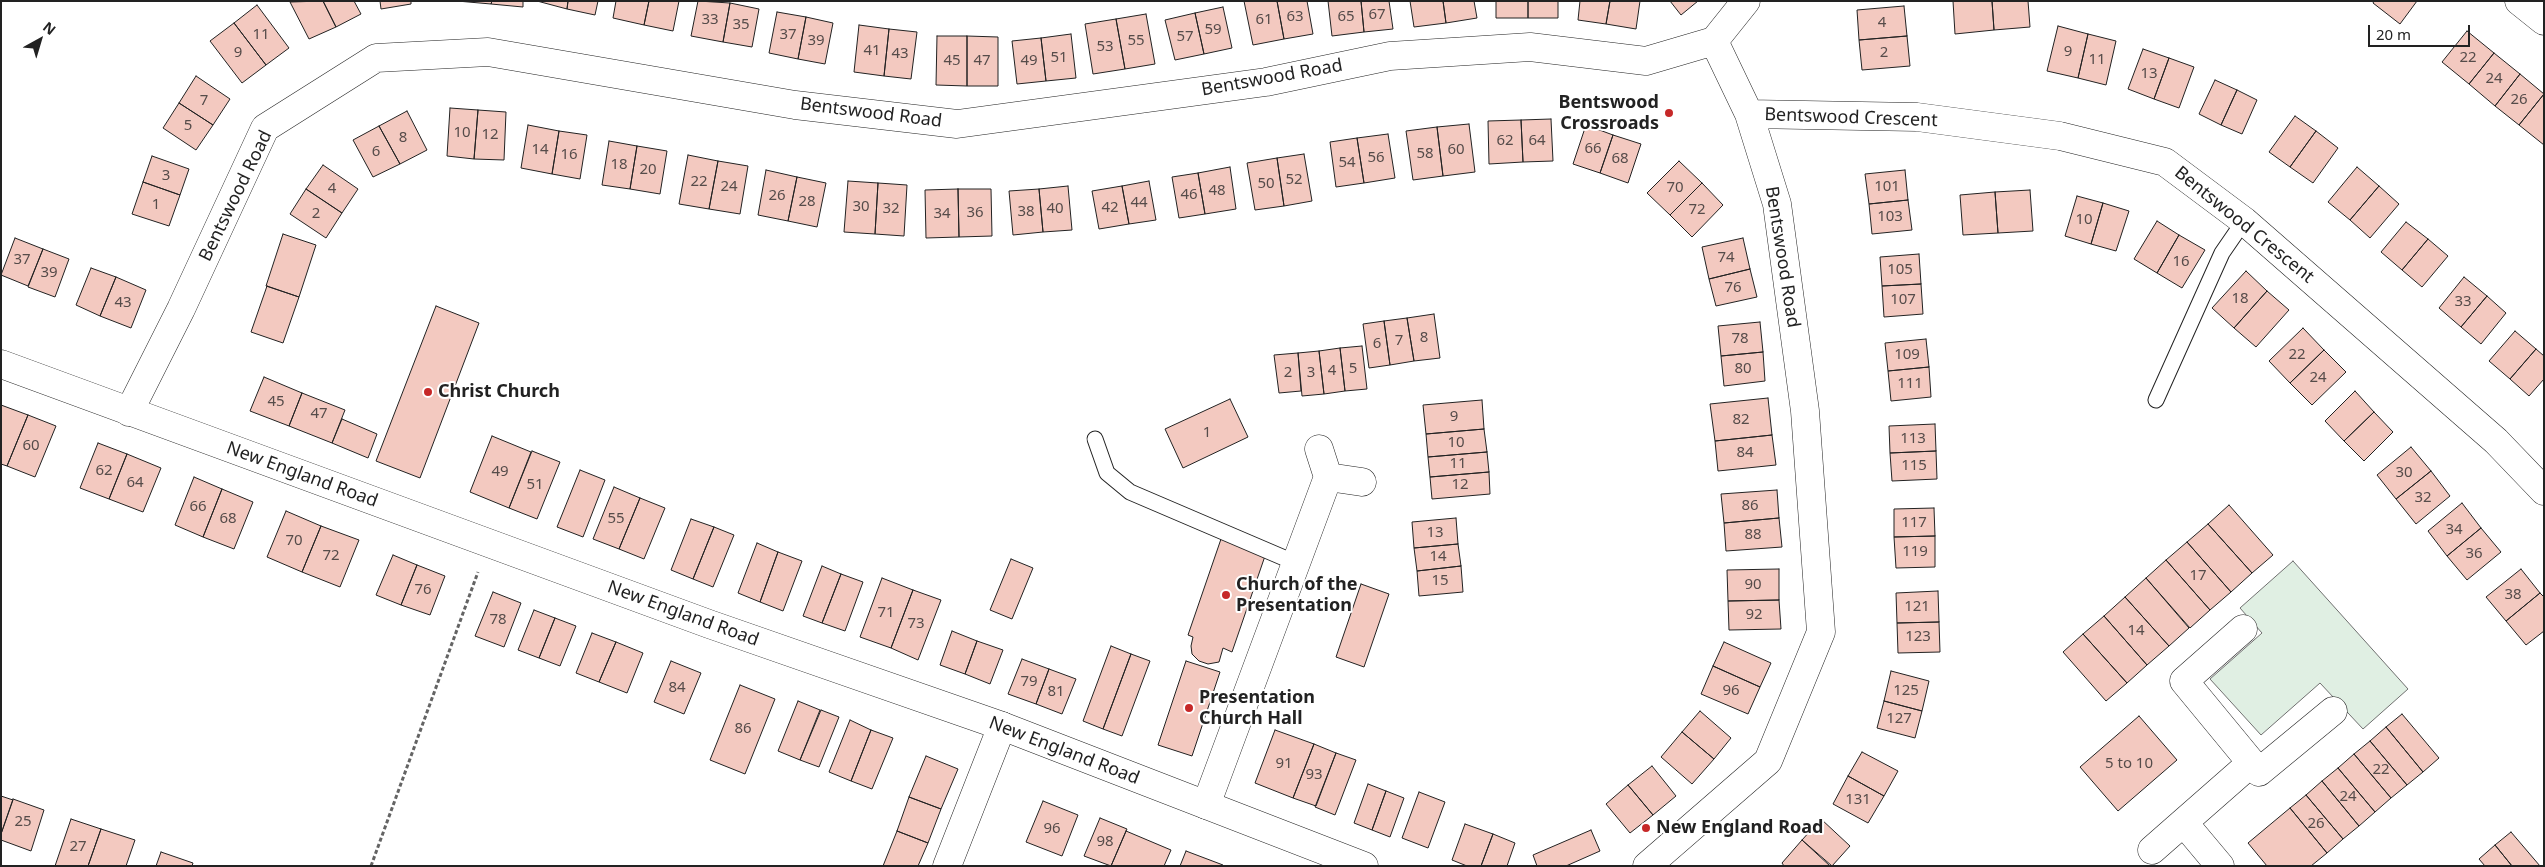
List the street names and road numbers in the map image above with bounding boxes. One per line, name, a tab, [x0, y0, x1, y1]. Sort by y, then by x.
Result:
street label: Bentswood Road	[1200, 55, 1344, 101]
street label: Bentswood Road	[799, 94, 943, 132]
street label: Bentswood Crescent	[1764, 104, 1938, 132]
street label: Bentswood Road	[195, 127, 277, 265]
street label: Bentswood Crescent	[2170, 162, 2318, 288]
street label: Bentswood Road	[1760, 185, 1804, 329]
street label: New England Road	[223, 438, 381, 512]
street label: New England Road	[604, 577, 762, 651]
street label: New England Road	[986, 712, 1142, 790]

